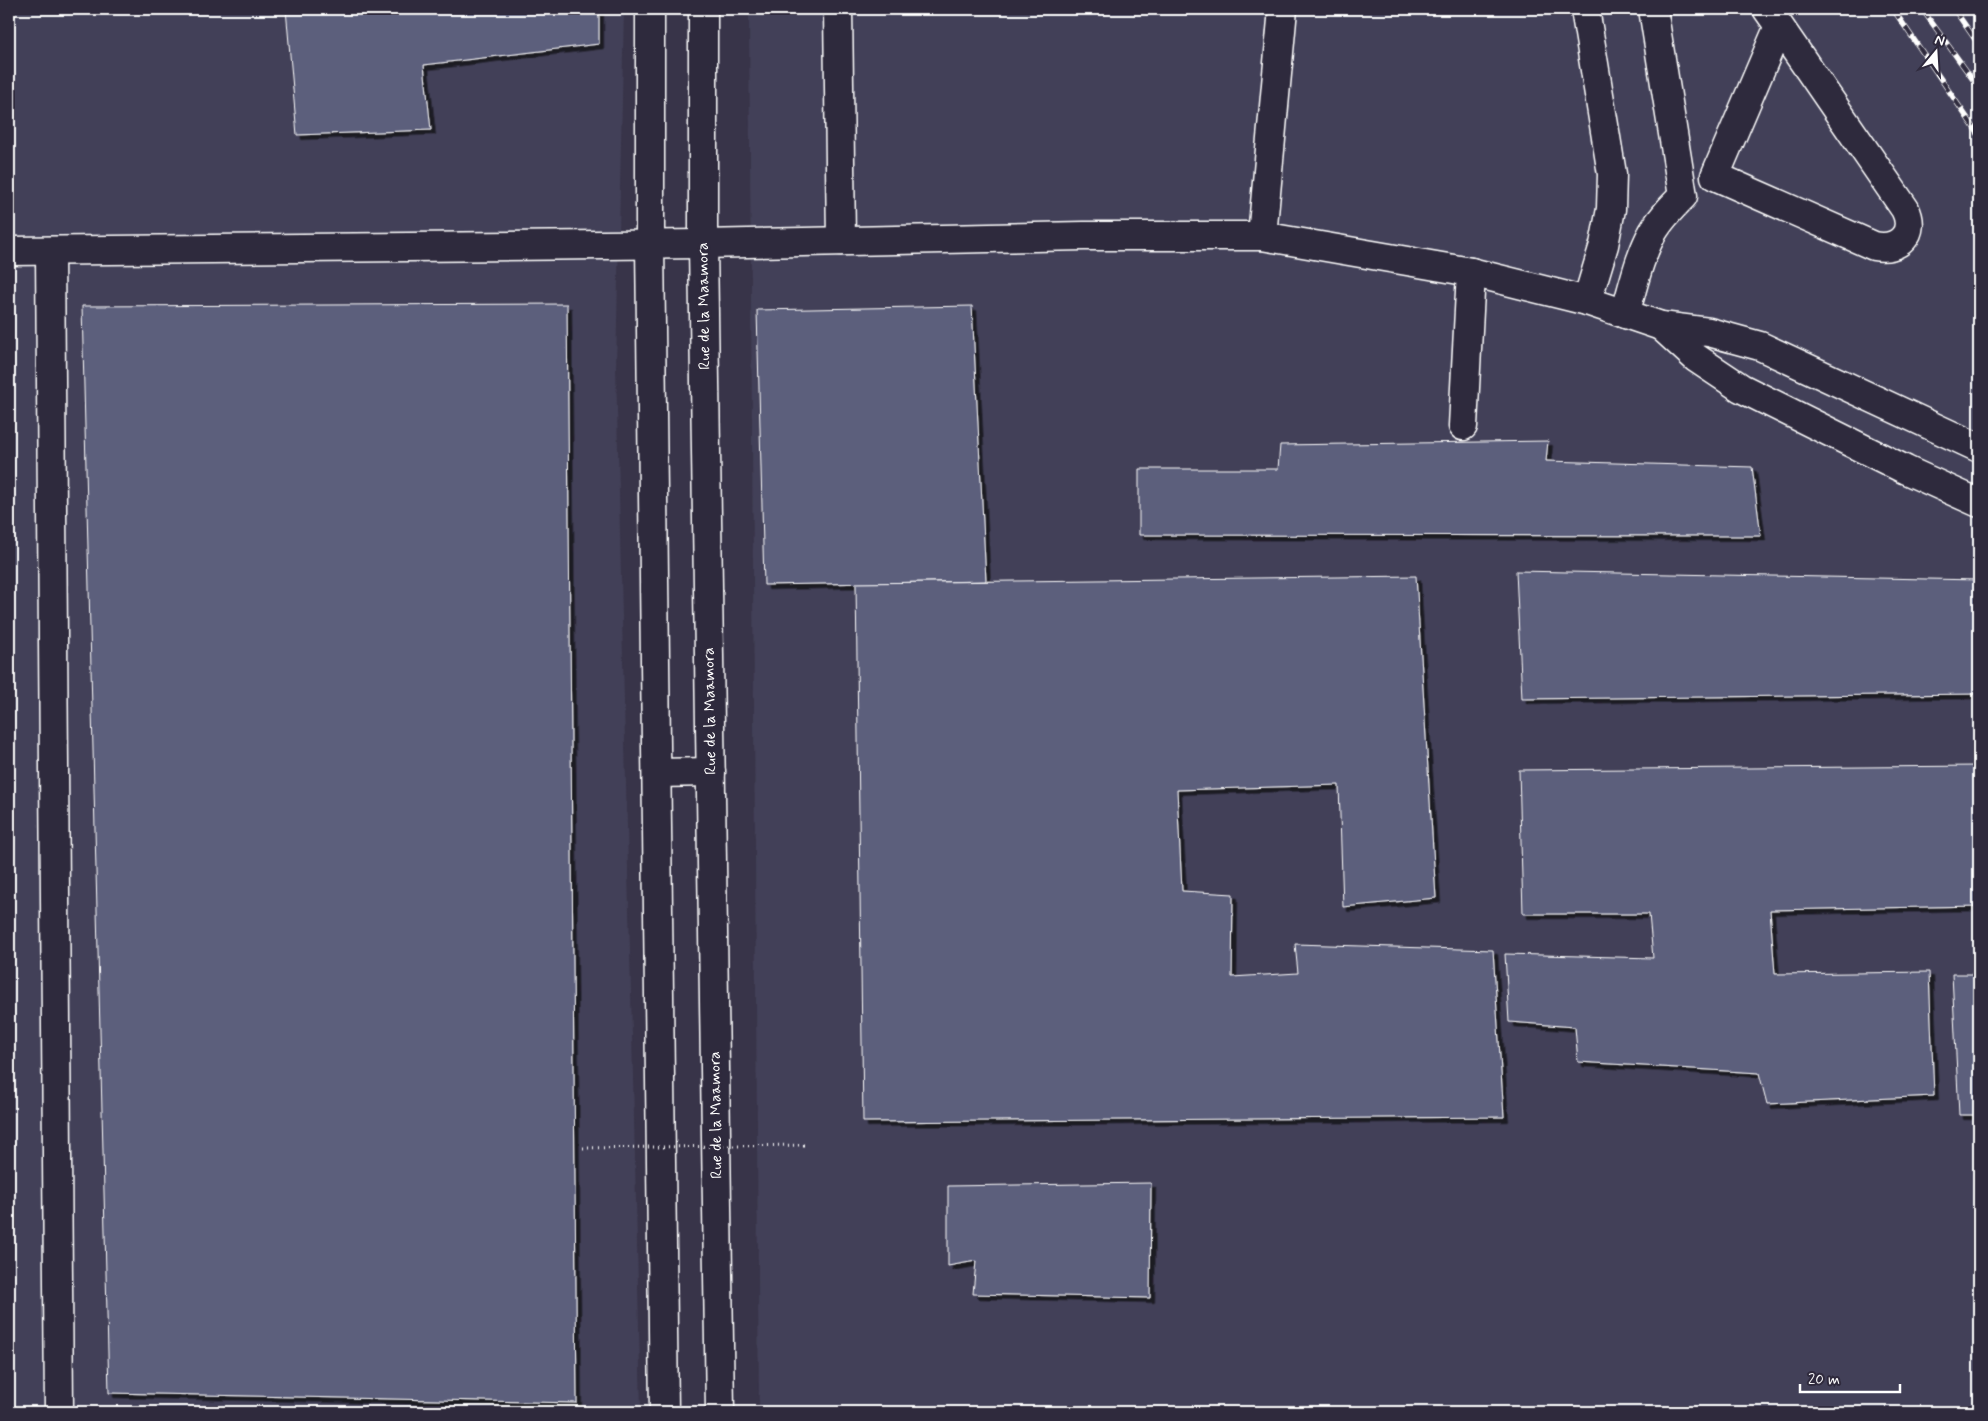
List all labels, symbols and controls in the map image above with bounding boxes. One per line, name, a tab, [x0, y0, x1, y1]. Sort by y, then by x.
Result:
north arrow	[1910, 28, 1960, 78]
text: N	[1932, 31, 1947, 51]
street label: Rue de la Maamora	[692, 242, 716, 370]
street label: Rue de la Maamora	[698, 647, 722, 775]
street label: Rue de la Maamora	[704, 1051, 728, 1179]
scale bar	[1800, 1361, 1900, 1393]
text: 20 m	[1808, 1370, 1840, 1390]

